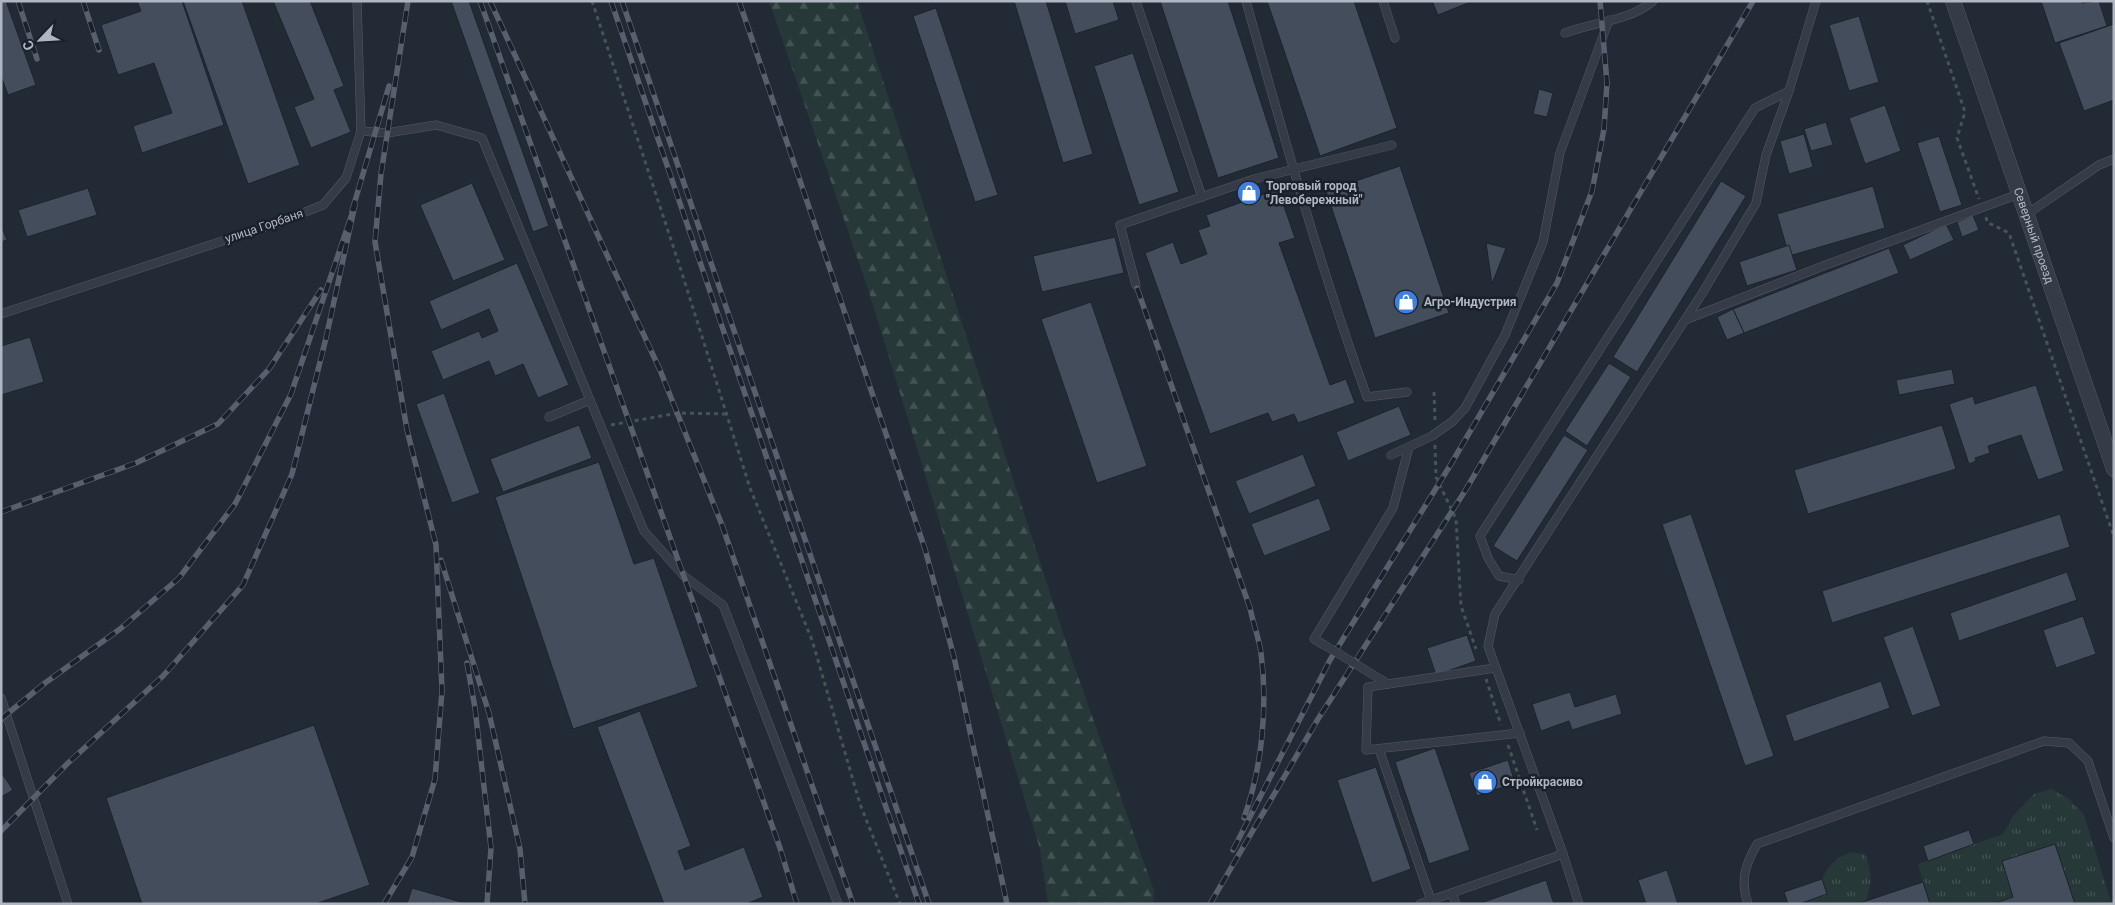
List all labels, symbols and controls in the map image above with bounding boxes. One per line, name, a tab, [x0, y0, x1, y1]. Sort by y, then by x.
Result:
north arrow	[15, 15, 65, 65]
text: С	[19, 38, 37, 53]
place label: Торговый город "Левобережный"	[1266, 179, 1363, 207]
shop icon: Торговый город "Левобережный"	[1236, 180, 1262, 206]
street label: Северный проезд	[2011, 186, 2057, 285]
street label: улица Горбаня	[223, 206, 305, 246]
shop icon: Агро-Индустрия	[1393, 289, 1419, 315]
place label: Агро-Индустрия	[1424, 295, 1517, 309]
shop icon: Стройкрасиво	[1472, 769, 1498, 795]
place label: Стройкрасиво	[1502, 775, 1583, 789]

